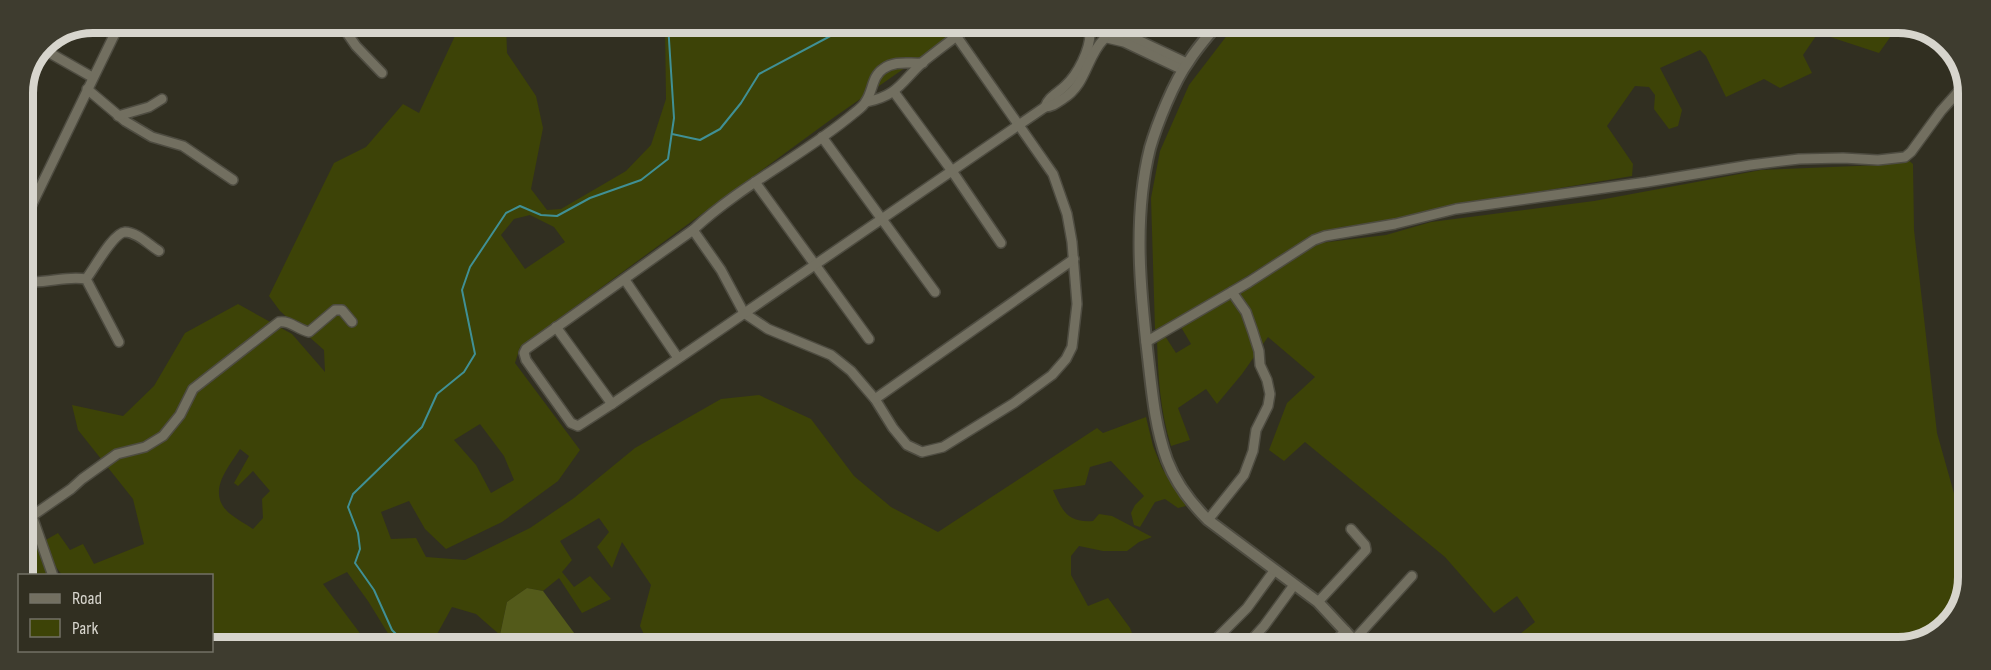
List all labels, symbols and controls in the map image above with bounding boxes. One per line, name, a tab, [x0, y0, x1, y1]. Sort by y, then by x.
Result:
legend	[18, 574, 213, 652]
text: Road	[72, 588, 102, 609]
text: Park	[72, 618, 98, 639]

